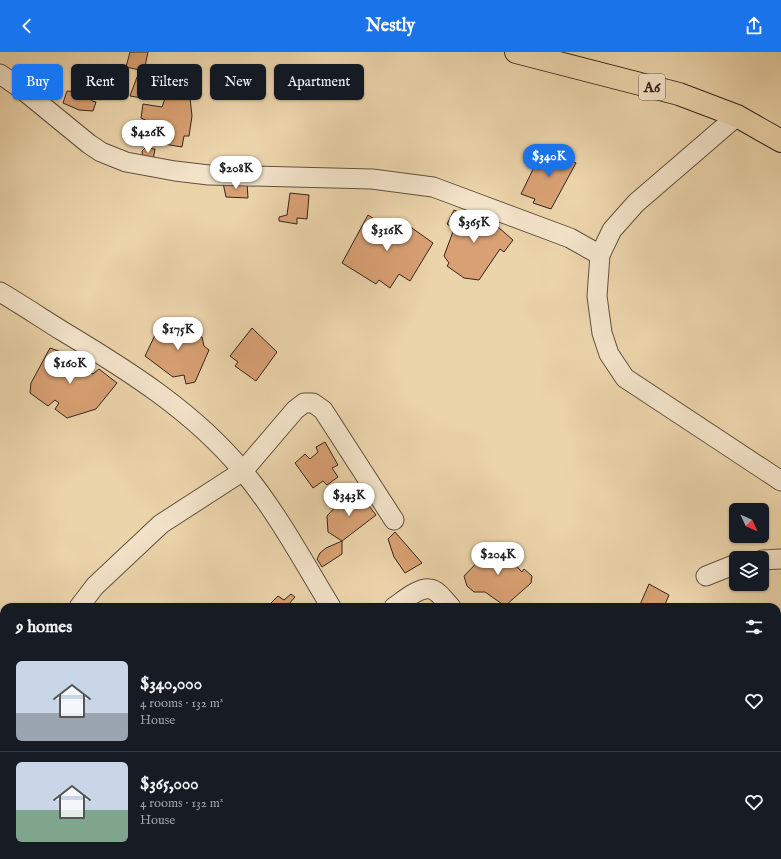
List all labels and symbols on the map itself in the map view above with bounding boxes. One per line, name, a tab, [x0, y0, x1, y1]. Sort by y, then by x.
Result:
road number: A6	[639, 74, 665, 100]
pin: $426K	[120, 120, 176, 154]
pin: $340K	[521, 144, 577, 178]
pin: $208K	[208, 156, 264, 190]
pin: $365K	[446, 210, 502, 244]
pin: $316K	[359, 218, 415, 252]
pin: $175K	[150, 317, 206, 351]
pin: $160K	[42, 351, 98, 385]
pin: $343K	[321, 483, 377, 517]
north arrow	[729, 503, 769, 543]
pin: $204K	[470, 542, 526, 576]

